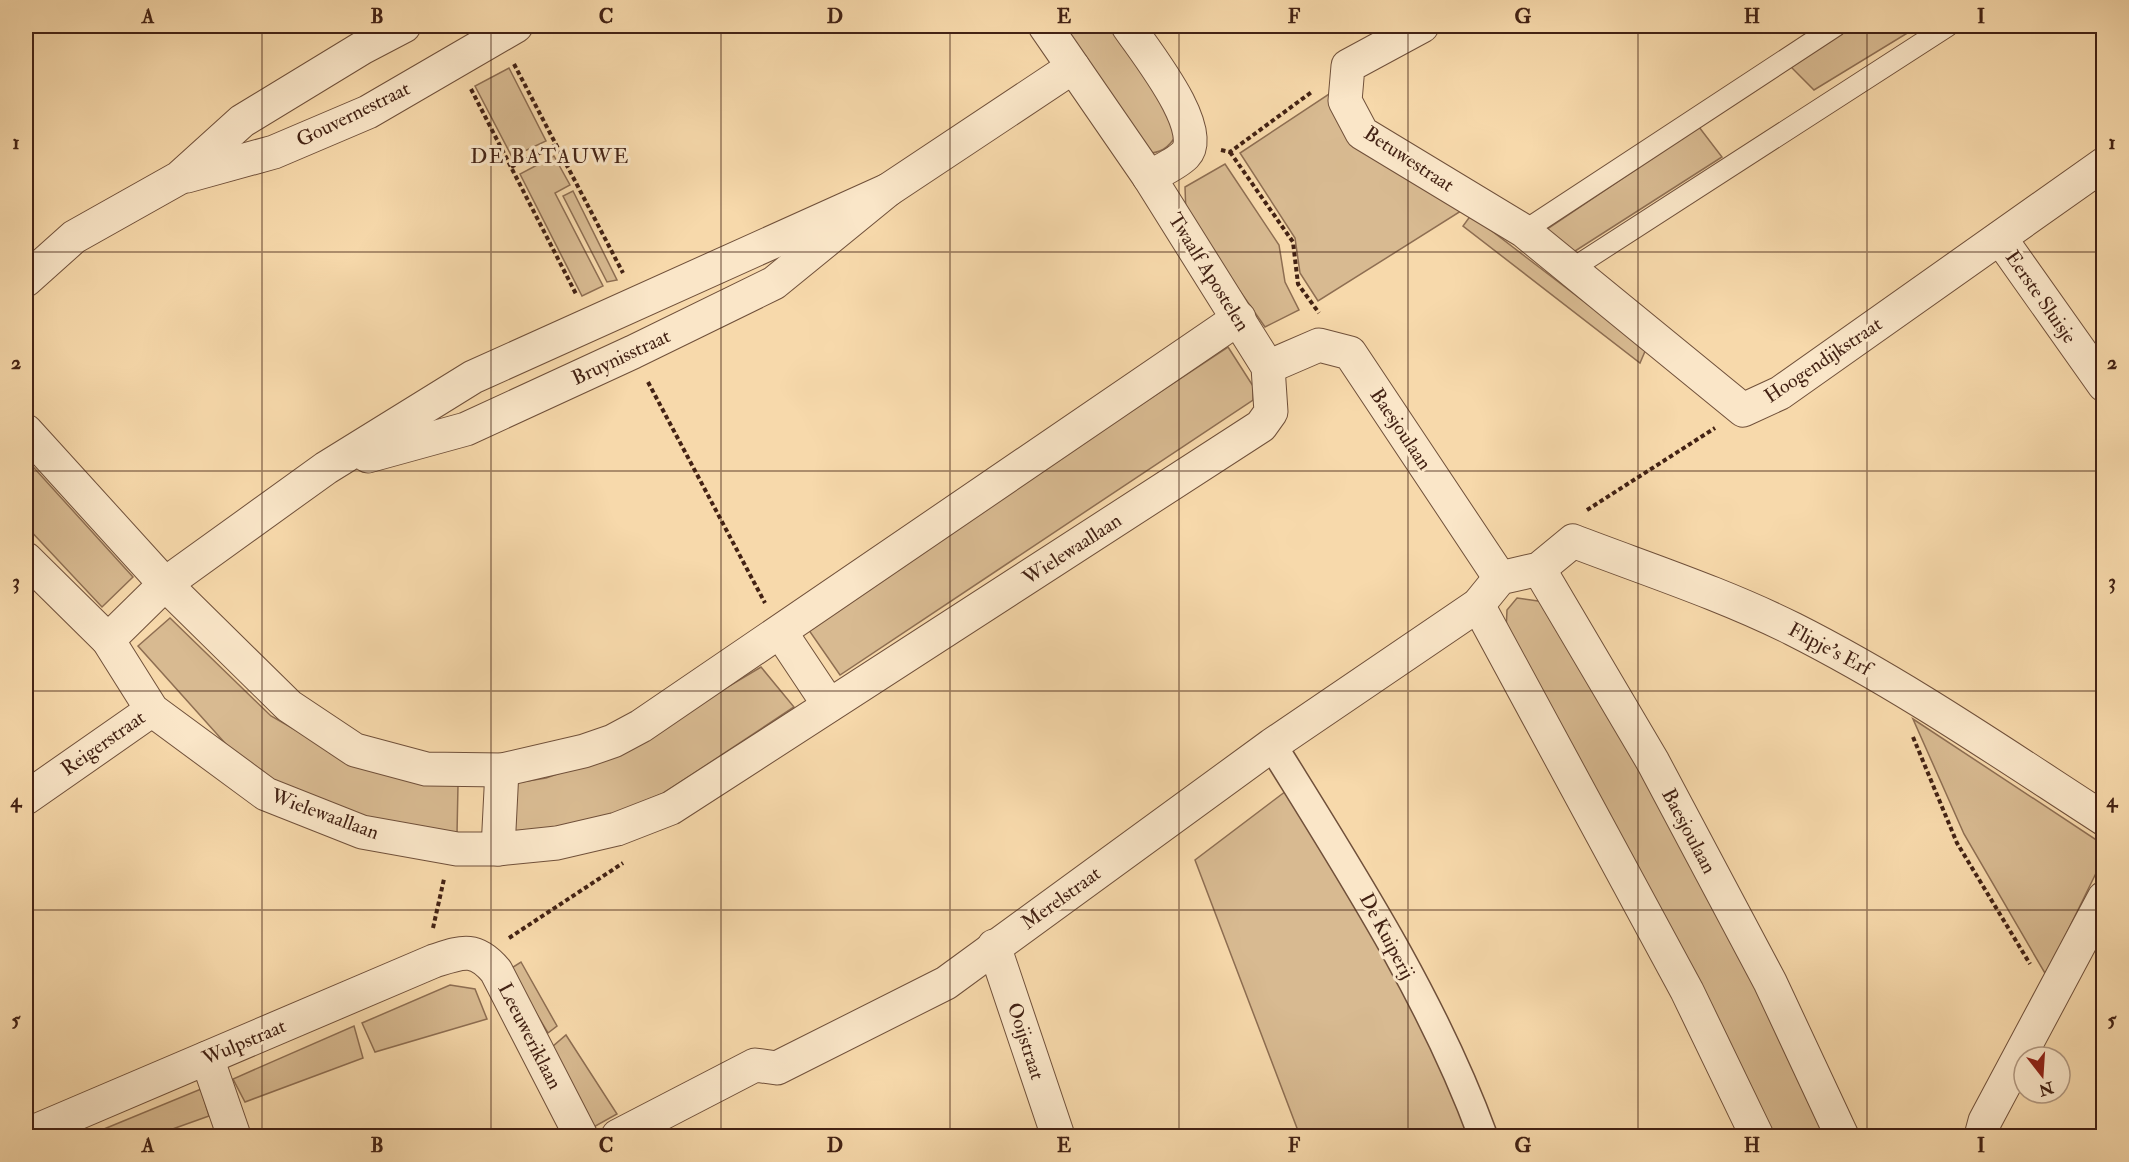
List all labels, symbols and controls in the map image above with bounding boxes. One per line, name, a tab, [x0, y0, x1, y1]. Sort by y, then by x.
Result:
text: A	[141, 4, 155, 29]
text: B	[370, 4, 384, 29]
text: C	[599, 4, 613, 29]
text: D	[827, 4, 843, 29]
text: E	[1057, 4, 1072, 29]
text: F	[1288, 4, 1301, 29]
text: G	[1515, 4, 1532, 29]
text: H	[1744, 4, 1760, 29]
text: I	[1977, 4, 1985, 29]
street label: Gouvernestraat	[292, 75, 414, 152]
street label: Betuwestraat	[1359, 121, 1459, 198]
text: 1	[12, 130, 20, 155]
text: 1	[2108, 130, 2116, 155]
district label: DE BATAUWE	[470, 143, 630, 170]
street label: Twaalf Apostelen	[1162, 208, 1255, 336]
street label: Eerste Sluisje	[2000, 246, 2082, 348]
street label: Hoogendijkstraat	[1759, 311, 1887, 409]
street label: Bruynisstraat	[568, 323, 675, 391]
text: 2	[11, 350, 21, 375]
text: 2	[2107, 350, 2117, 375]
street label: Baesjoulaan	[1365, 383, 1437, 475]
street label: Wielewaallaan	[1017, 508, 1126, 591]
text: 3	[12, 569, 20, 594]
text: 3	[2108, 569, 2116, 594]
street label: Flipje's Erf	[1784, 617, 1879, 684]
street label: Reigerstraat	[56, 705, 150, 781]
street label: Wielewaallaan	[267, 783, 382, 845]
street label: Baesjoulaan	[1656, 784, 1722, 878]
text: 4	[10, 788, 23, 813]
text: 4	[2106, 788, 2119, 813]
street label: Merelstraat	[1016, 861, 1106, 935]
street label: De Kuiperij	[1353, 889, 1420, 984]
street label: Leeuweriklaan	[492, 979, 568, 1093]
street label: Ooijstraat	[1002, 999, 1050, 1083]
text: 5	[12, 1007, 22, 1032]
text: 5	[2108, 1007, 2118, 1032]
street label: Wulpstraat	[198, 1013, 290, 1072]
north arrow	[2012, 1045, 2072, 1105]
text: N	[2036, 1076, 2057, 1100]
text: A	[141, 1133, 155, 1158]
text: B	[370, 1133, 384, 1158]
text: C	[599, 1133, 613, 1158]
text: D	[827, 1133, 843, 1158]
text: E	[1057, 1133, 1072, 1158]
text: F	[1288, 1133, 1301, 1158]
text: G	[1515, 1133, 1532, 1158]
text: H	[1744, 1133, 1760, 1158]
text: I	[1977, 1133, 1985, 1158]

